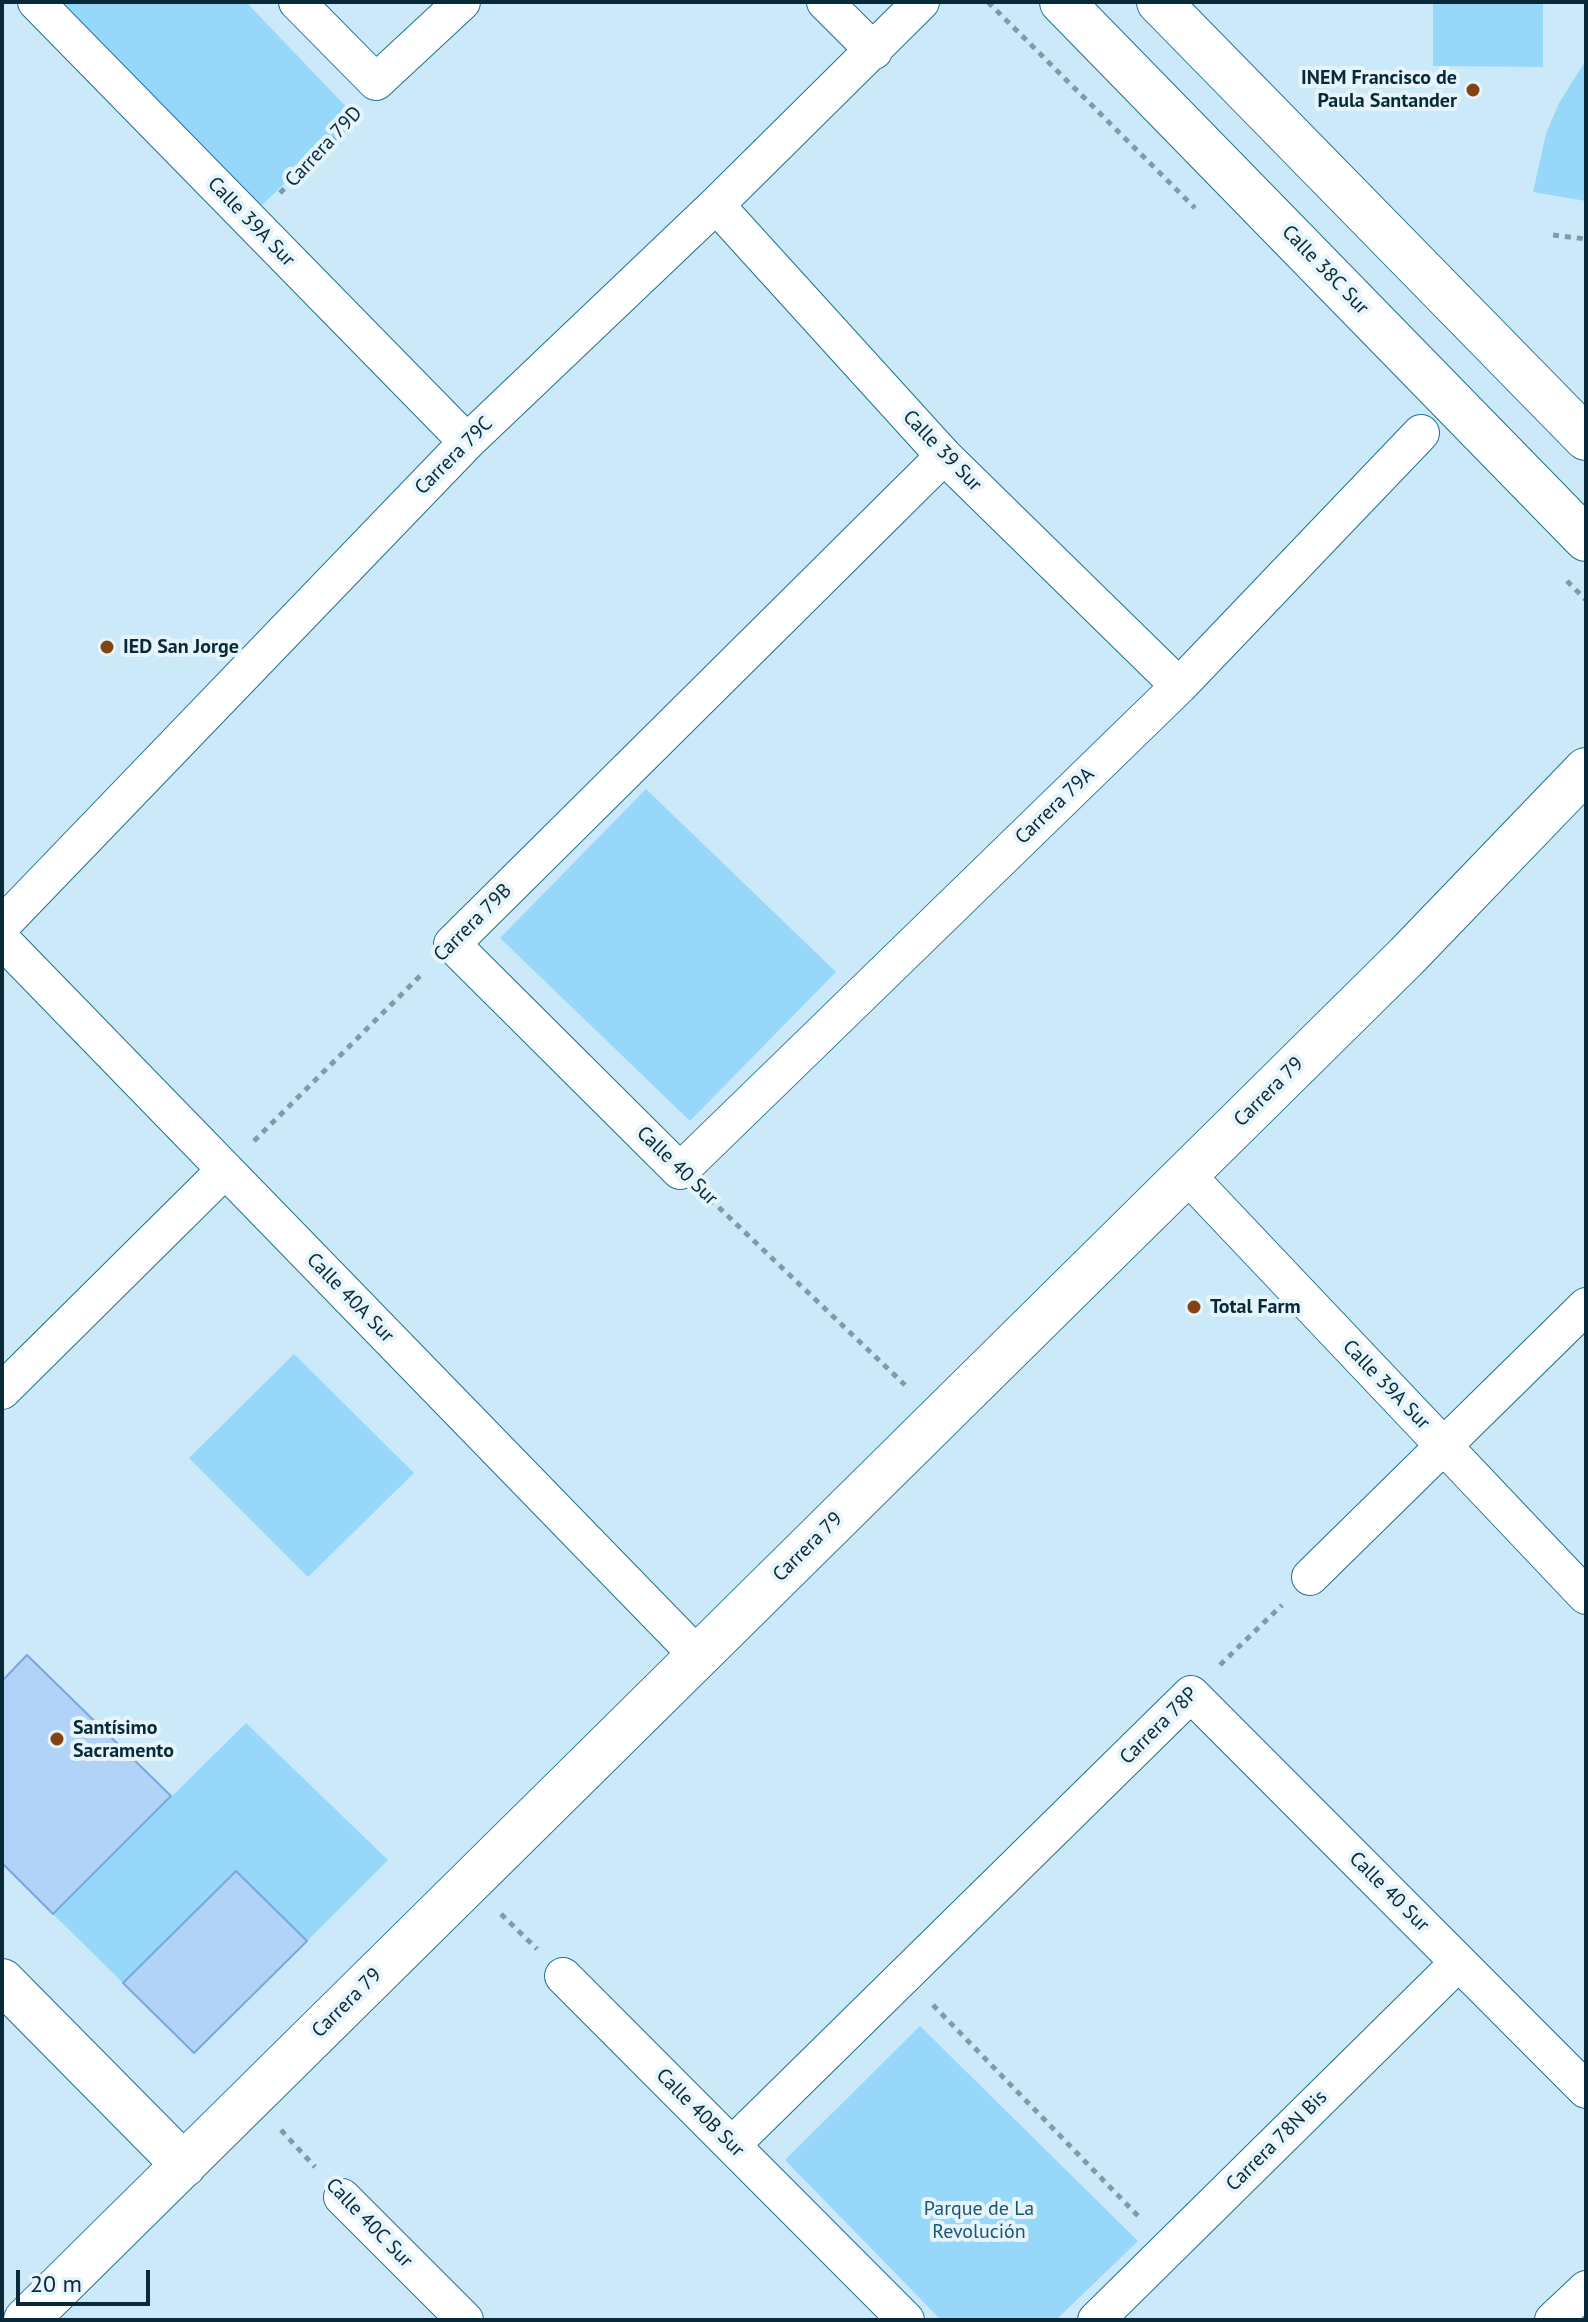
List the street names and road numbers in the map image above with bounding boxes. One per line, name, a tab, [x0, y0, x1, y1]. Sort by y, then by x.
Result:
street label: Carrera 79D	[281, 102, 367, 192]
street label: Calle 39A Sur	[202, 172, 300, 272]
street label: Calle 38C Sur	[1276, 220, 1374, 320]
street label: Calle 39 Sur	[897, 405, 987, 497]
street label: Carrera 79C	[410, 412, 498, 500]
street label: Carrera 79A	[1011, 763, 1099, 849]
street label: Carrera 79B	[429, 879, 517, 967]
street label: Carrera 79	[1229, 1052, 1309, 1132]
street label: Calle 40 Sur	[631, 1121, 723, 1211]
street label: Calle 40A Sur	[301, 1248, 399, 1348]
street label: Calle 39A Sur	[1337, 1335, 1435, 1435]
street label: Carrera 79	[768, 1507, 848, 1587]
street label: Carrera 78P	[1115, 1682, 1203, 1770]
street label: Calle 40 Sur	[1344, 1847, 1434, 1937]
street label: Carrera 79	[307, 1963, 387, 2043]
street label: Calle 40B Sur	[651, 2064, 749, 2162]
street label: Carrera 78N Bis	[1222, 2086, 1332, 2196]
street label: Calle 40C Sur	[320, 2173, 418, 2273]

